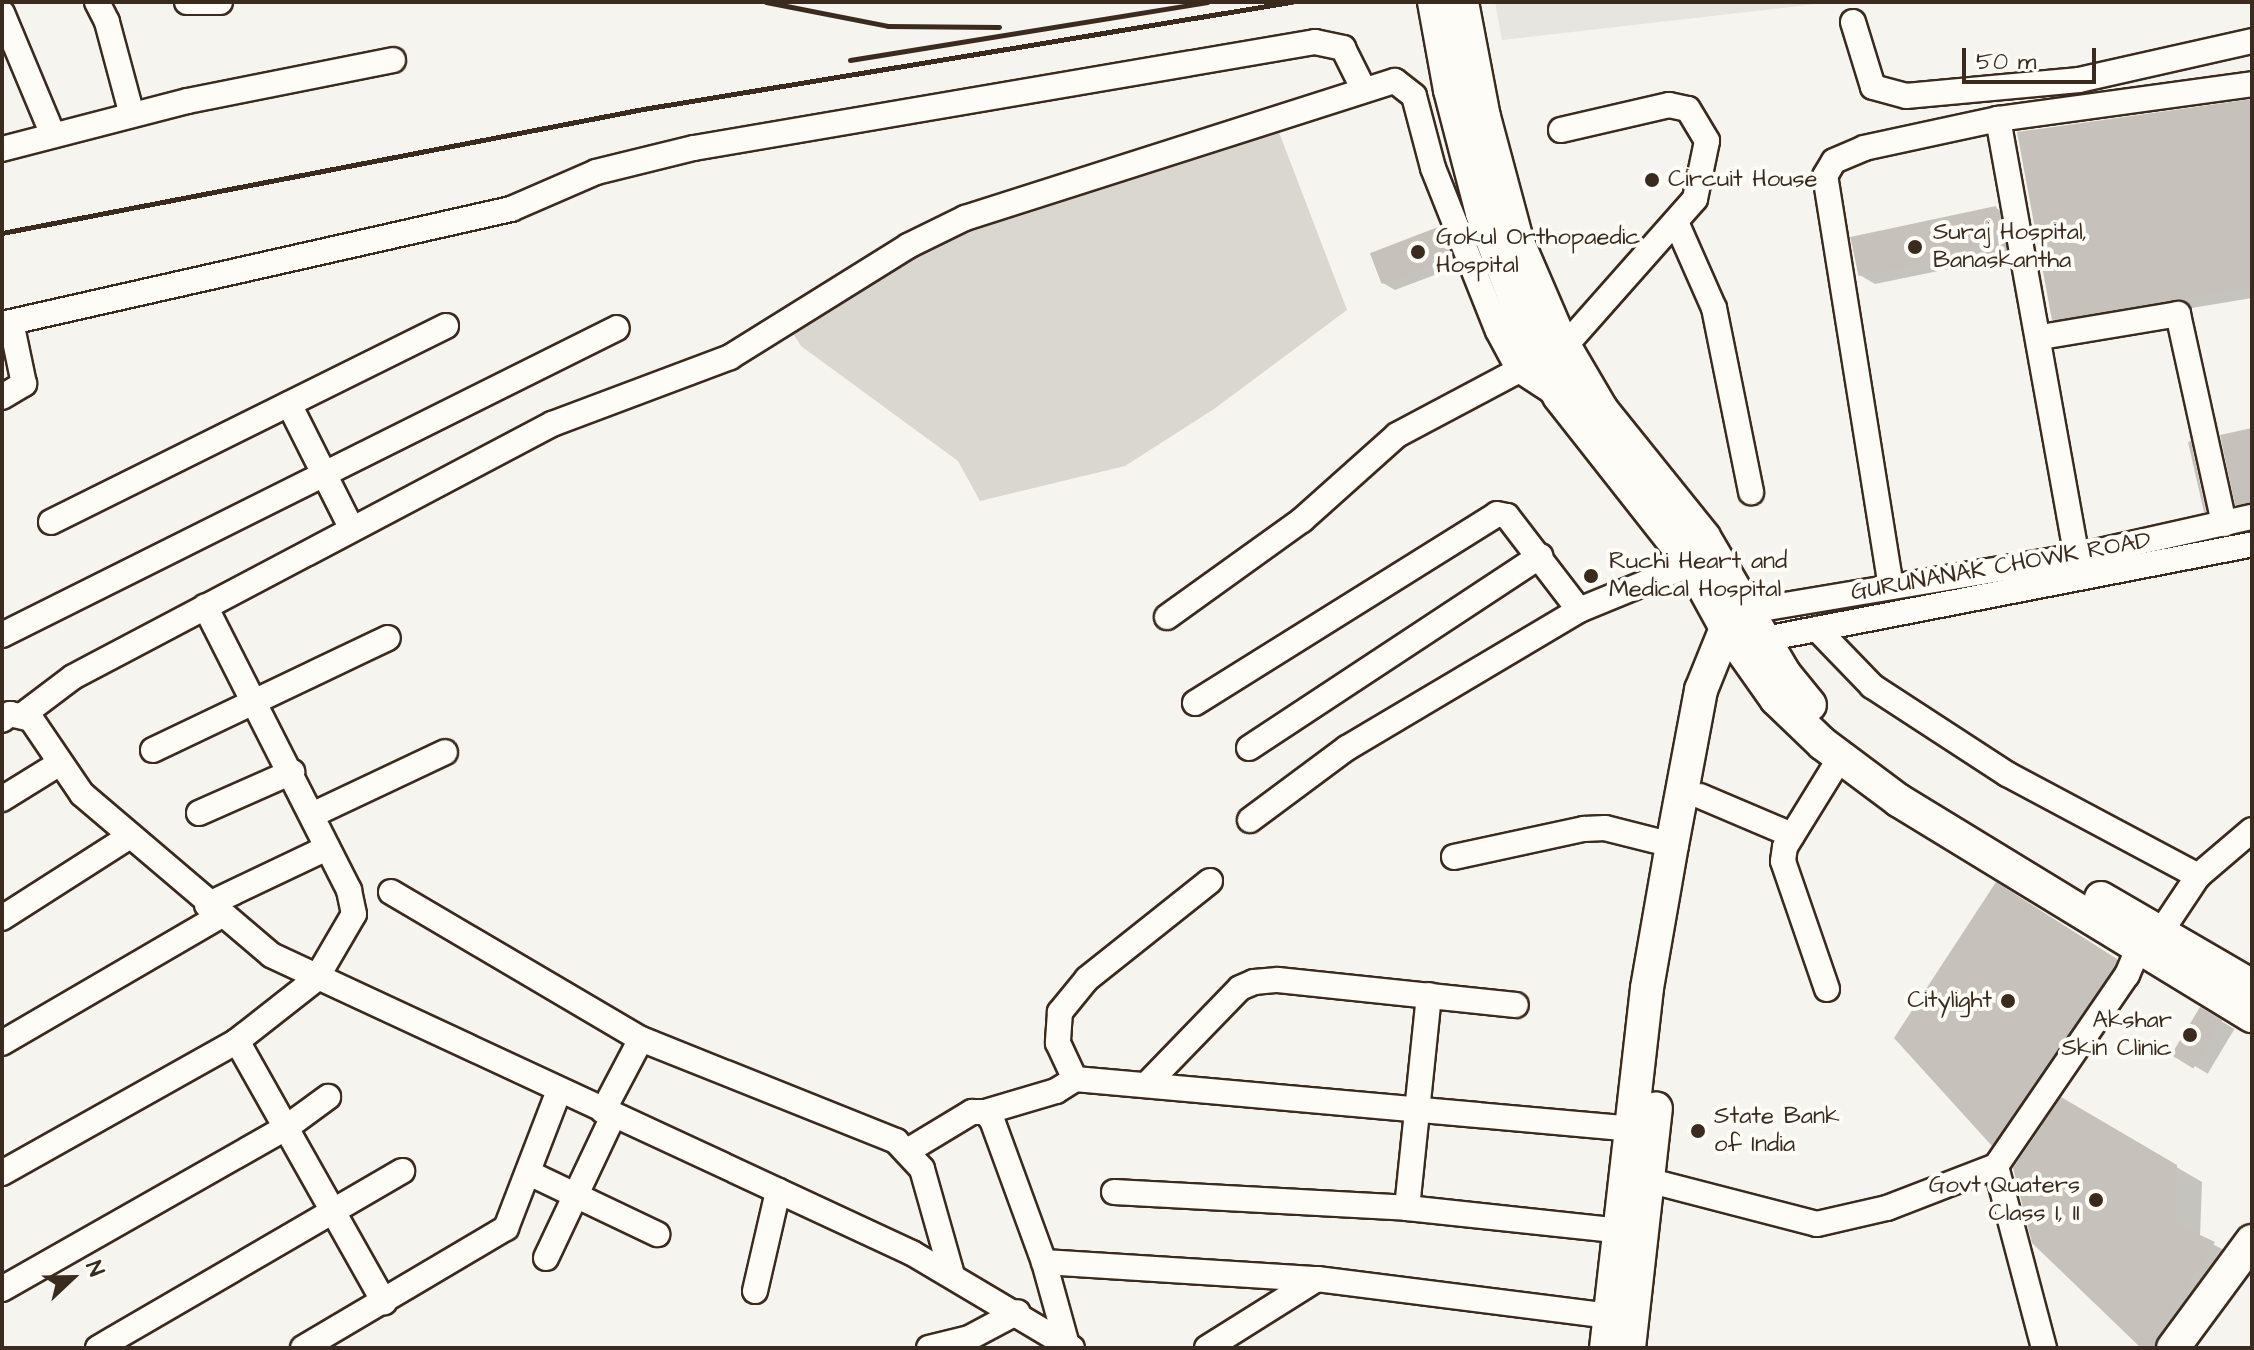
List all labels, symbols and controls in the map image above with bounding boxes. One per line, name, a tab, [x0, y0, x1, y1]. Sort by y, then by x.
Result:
scale bar	[1966, 32, 2100, 82]
text: 50 m	[1976, 45, 2036, 79]
place label: Circuit House	[1668, 166, 1817, 194]
marker: Circuit House	[1643, 171, 1661, 189]
place label: Suraj Hospital, Banaskantha	[1933, 219, 2087, 275]
place label: Gokul Orthopaedic Hospital	[1436, 224, 1641, 280]
marker: Suraj Hospital, Banaskantha	[1904, 236, 1926, 258]
marker: Gokul Orthopaedic Hospital	[1407, 241, 1429, 263]
street label: GURUNANAK CHOWK ROAD	[1849, 526, 2153, 608]
place label: Ruchi Heart and Medical Hospital	[1609, 548, 1787, 604]
marker: Ruchi Heart and Medical Hospital	[1580, 565, 1602, 587]
place label: Citylight	[1907, 987, 1992, 1015]
marker: Citylight	[1999, 992, 2017, 1010]
place label: Akshar Skin Clinic	[2061, 1007, 2172, 1063]
marker: Akshar Skin Clinic	[2179, 1024, 2201, 1046]
place label: State Bank of India	[1714, 1103, 1840, 1159]
marker: State Bank of India	[1689, 1122, 1707, 1140]
place label: Govt Quaters Class I, II	[1929, 1172, 2080, 1228]
marker: Govt Quaters Class I, II	[2087, 1191, 2105, 1209]
north arrow	[32, 1238, 112, 1318]
text: N	[78, 1257, 112, 1281]

